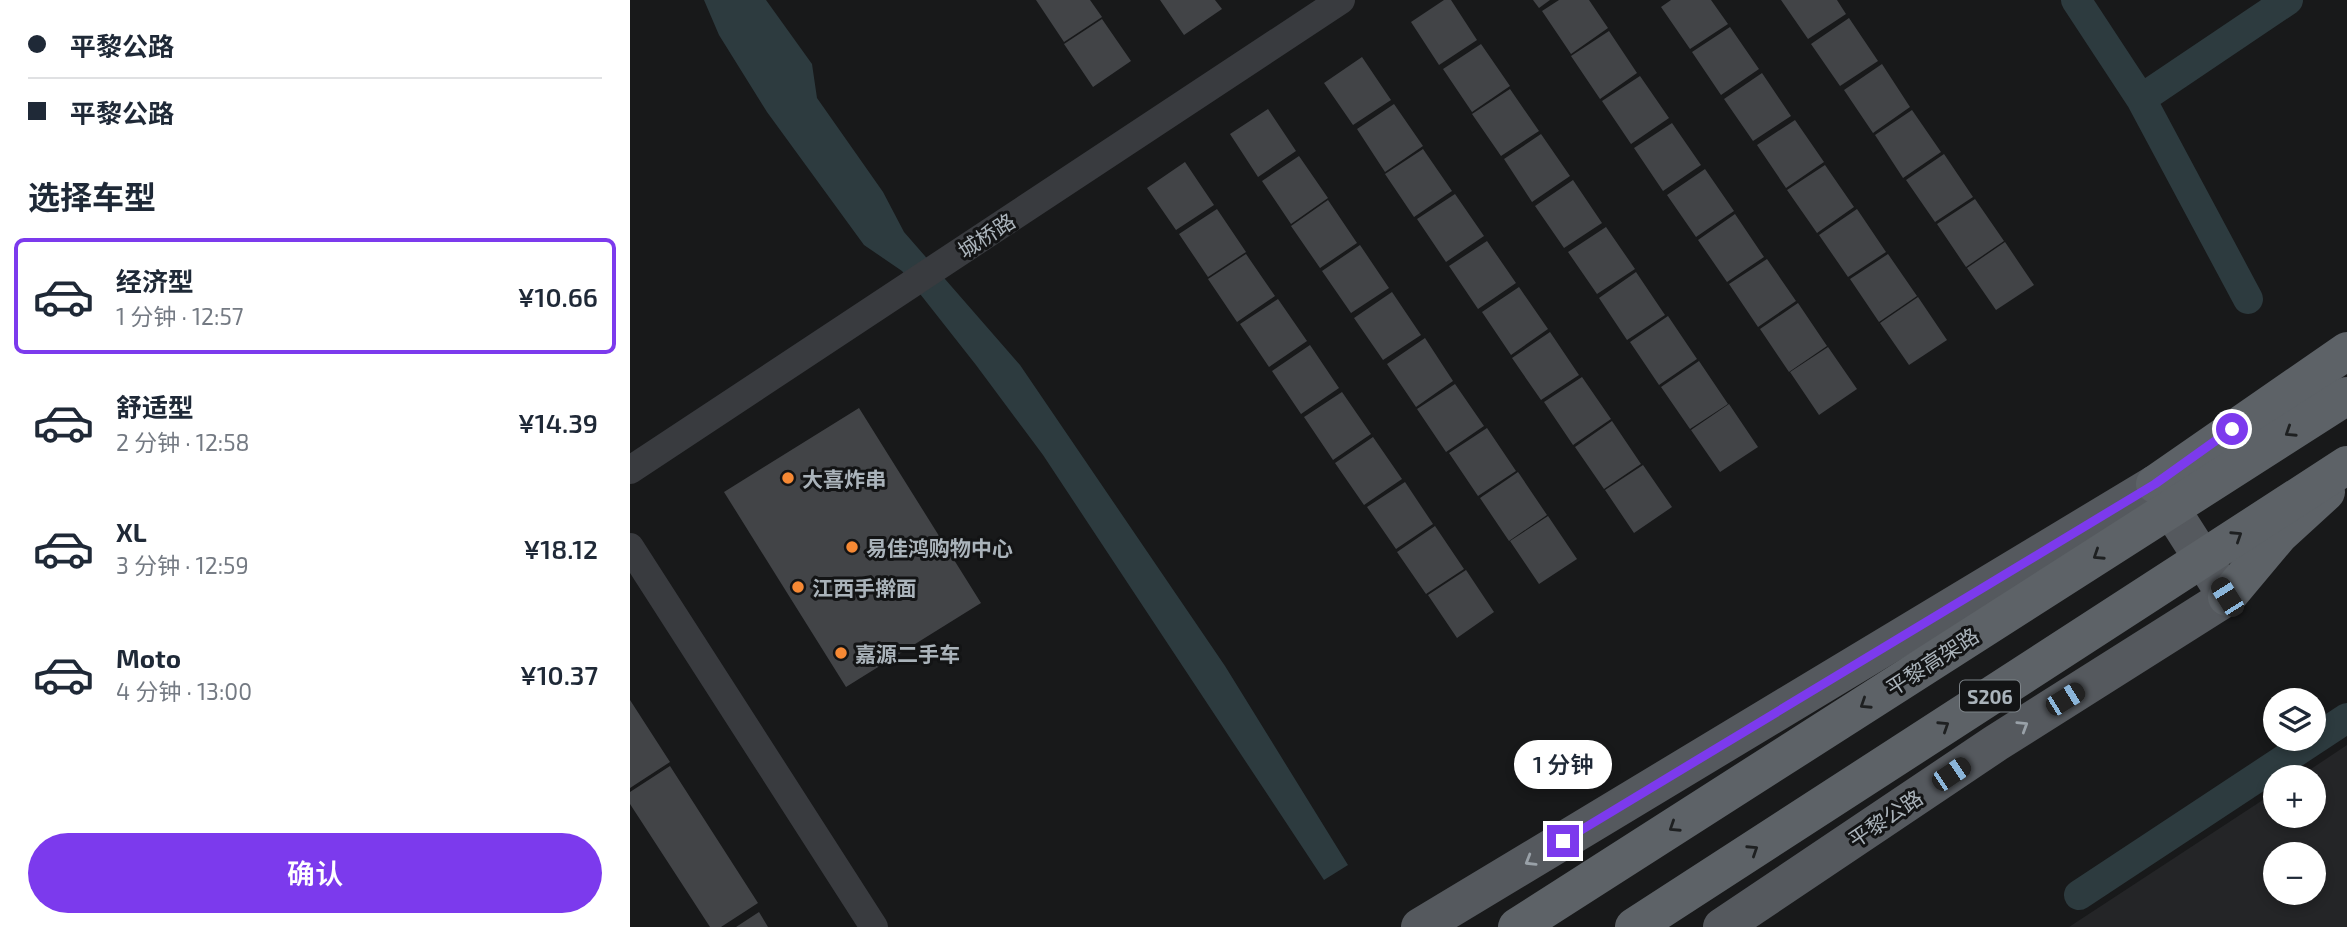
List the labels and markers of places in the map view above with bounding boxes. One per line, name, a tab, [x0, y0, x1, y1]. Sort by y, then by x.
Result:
place label: 大喜炸串	[802, 466, 886, 491]
marker: 大喜炸串	[780, 470, 796, 486]
place label: 易佳鸿购物中心	[866, 535, 1013, 560]
marker: 易佳鸿购物中心	[844, 539, 860, 555]
place label: 江西手擀面	[812, 575, 917, 600]
marker: 江西手擀面	[790, 579, 806, 595]
place label: 嘉源二手车	[855, 641, 960, 666]
marker: 嘉源二手车	[833, 645, 849, 661]

